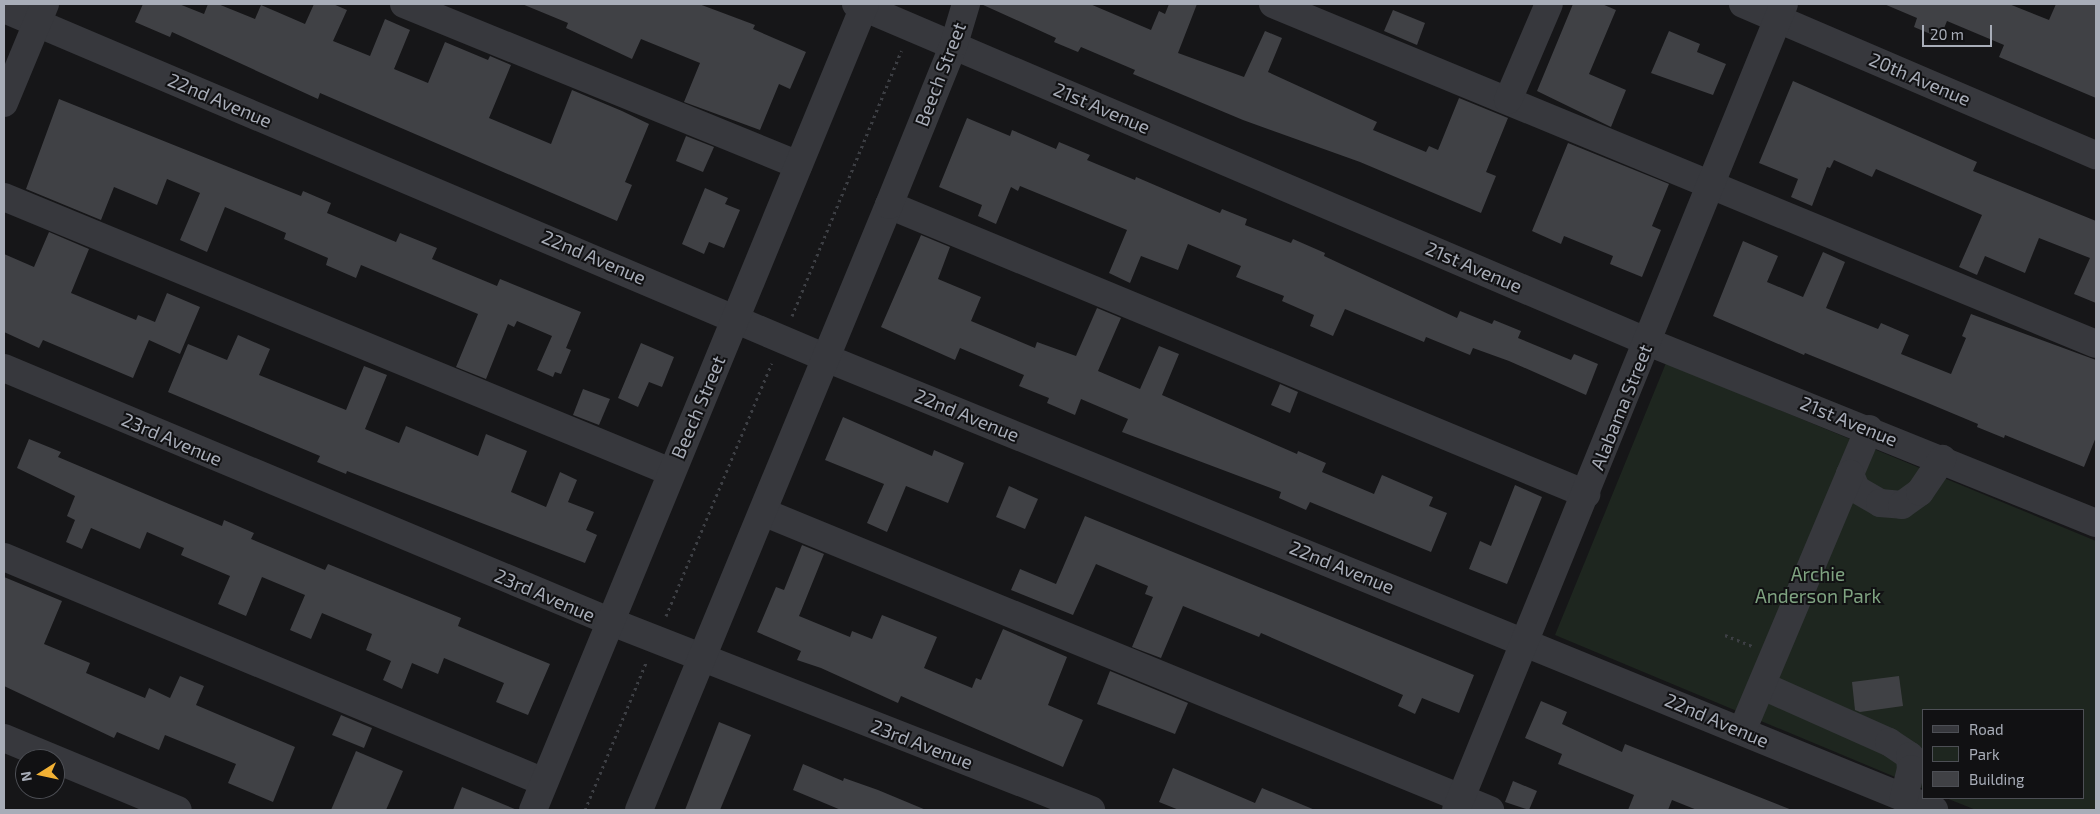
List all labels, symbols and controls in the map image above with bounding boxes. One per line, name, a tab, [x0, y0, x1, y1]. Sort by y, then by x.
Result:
scale bar	[1925, 15, 1995, 47]
street label: Beech Street	[910, 19, 970, 129]
text: 20 m	[1930, 25, 1964, 43]
street label: 20th Avenue	[1866, 47, 1974, 111]
street label: 22nd Avenue	[164, 68, 276, 132]
street label: 21st Avenue	[1050, 77, 1154, 139]
street label: 22nd Avenue	[538, 225, 650, 289]
street label: 21st Avenue	[1422, 236, 1526, 298]
street label: Alabama Street	[1585, 341, 1657, 473]
street label: Beech Street	[666, 352, 730, 462]
street label: 22nd Avenue	[911, 384, 1023, 446]
street label: 21st Avenue	[1797, 391, 1901, 451]
street label: 23rd Avenue	[118, 408, 226, 470]
street label: 22nd Avenue	[1286, 536, 1398, 598]
park label: Archie Anderson Park	[1755, 563, 1881, 607]
street label: 23rd Avenue	[491, 564, 599, 626]
street label: 22nd Avenue	[1661, 688, 1773, 752]
legend	[1922, 709, 2085, 799]
street label: 23rd Avenue	[868, 714, 976, 774]
text: Road	[1969, 720, 2004, 738]
text: Park	[1969, 745, 2000, 763]
north arrow	[15, 749, 65, 799]
text: N	[16, 770, 35, 783]
text: Building	[1969, 770, 2024, 788]

